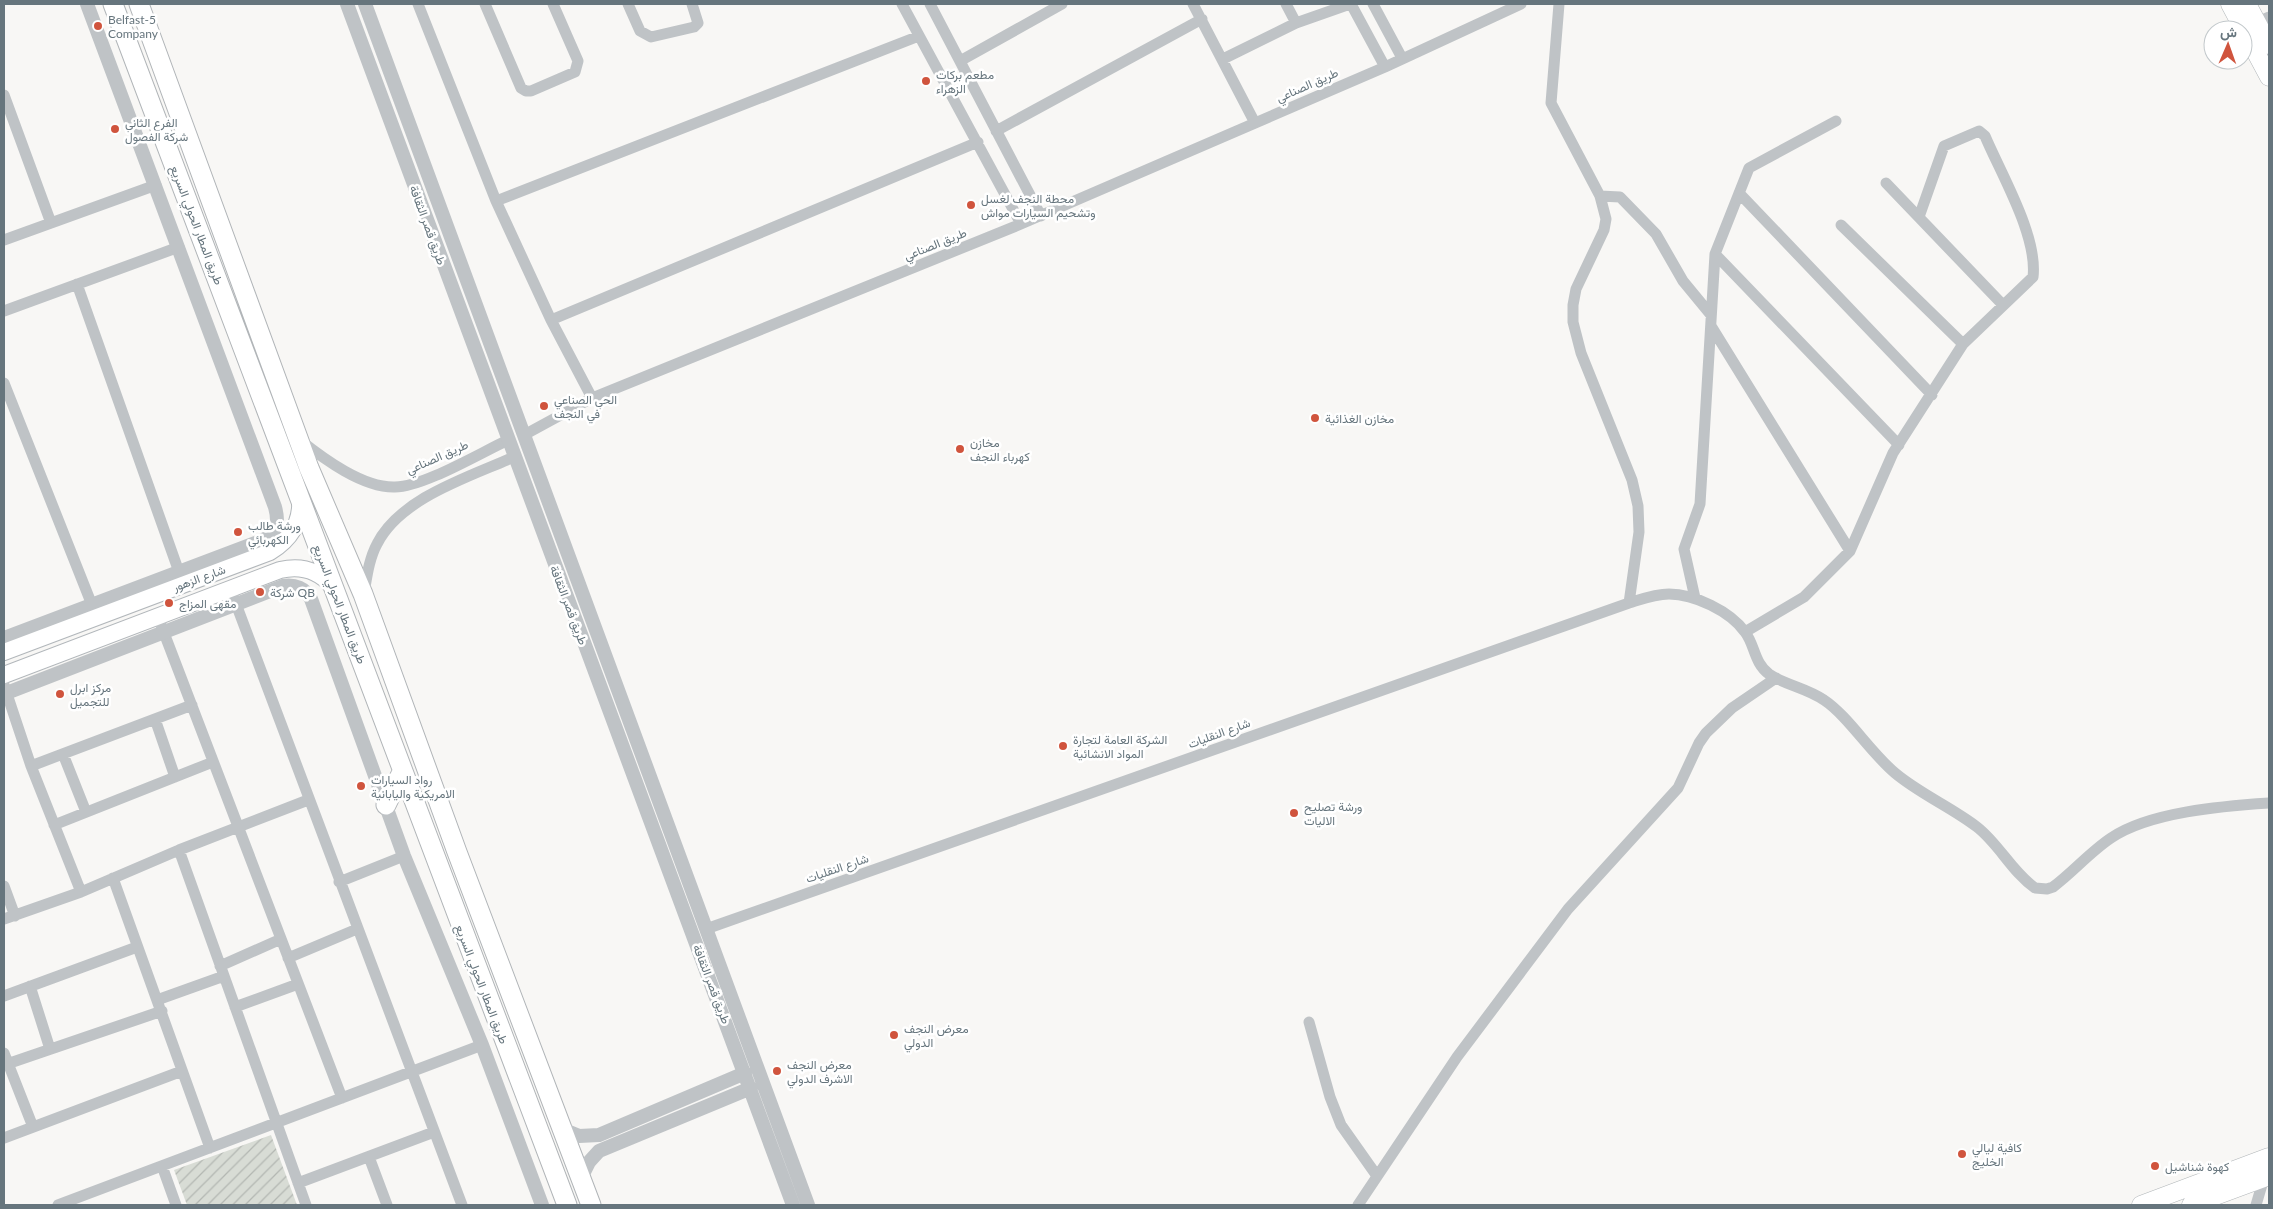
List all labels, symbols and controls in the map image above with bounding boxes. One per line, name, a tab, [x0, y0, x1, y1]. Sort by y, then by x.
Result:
place label: Belfast-5 Company	[108, 12, 159, 41]
marker: Belfast-5 Company	[92, 20, 104, 32]
north arrow	[2203, 20, 2253, 70]
text: ش	[2220, 23, 2237, 41]
street label: طريق الصناعي	[1274, 65, 1342, 108]
place label: مطعم بركات الزهراء	[936, 67, 994, 97]
marker: مطعم بركات الزهراء	[920, 75, 932, 87]
place label: الفرع الثاني شركة الفصول	[125, 115, 188, 145]
marker: الفرع الثاني شركة الفصول	[109, 123, 121, 135]
street label: طريق المطار الحولي السريع	[164, 163, 227, 288]
street label: طريق قصر الثقافة	[406, 183, 449, 267]
place label: محطة النجف لغسل وتشحيم السيارات مواش	[981, 191, 1096, 221]
marker: محطة النجف لغسل وتشحيم السيارات مواش	[965, 199, 977, 211]
street label: طريق الصناعي	[901, 225, 970, 266]
place label: الحي الصناعي في النجف	[554, 392, 617, 424]
marker: الحي الصناعي في النجف	[538, 400, 550, 412]
place label: مخازن الغذائية	[1325, 411, 1394, 427]
marker: مخازن الغذائية	[1309, 412, 1321, 424]
place label: مخازن كهرباء النجف	[970, 435, 1030, 465]
street label: طريق الصناعي	[404, 437, 472, 480]
marker: مخازن كهرباء النجف	[954, 443, 966, 455]
place label: ورشة طالب الكهربائي	[248, 518, 301, 550]
marker: ورشة طالب الكهربائي	[232, 526, 244, 538]
street label: طريق المطار الحولي السريع	[307, 542, 370, 667]
street label: شارع الزهور	[170, 562, 228, 597]
street label: طريق قصر الثقافة	[546, 563, 591, 647]
place label: شركة QB	[270, 585, 315, 601]
marker: شركة QB	[254, 586, 266, 598]
place label: مقهى المزاج	[179, 596, 236, 613]
marker: مقهى المزاج	[163, 597, 175, 609]
place label: مركز ابرل للتجميل	[70, 680, 111, 710]
marker: مركز ابرل للتجميل	[54, 688, 66, 700]
street label: شارع النقليات	[1186, 715, 1253, 753]
place label: الشركة العامة لتجارة المواد الانشائية	[1073, 732, 1167, 762]
marker: الشركة العامة لتجارة المواد الانشائية	[1057, 740, 1069, 752]
place label: رواد السيارات الامريكية واليابانية	[371, 772, 455, 802]
marker: رواد السيارات الامريكية واليابانية	[355, 780, 367, 792]
place label: ورشة تصليح الاليات	[1304, 799, 1362, 828]
marker: ورشة تصليح الاليات	[1288, 807, 1300, 819]
street label: شارع النقليات	[804, 850, 871, 888]
street label: طريق المطار الحولي السريع	[449, 922, 512, 1047]
street label: طريق قصر الثقافة	[689, 942, 734, 1026]
place label: معرض النجف الدولي	[904, 1021, 969, 1053]
marker: معرض النجف الدولي	[888, 1029, 900, 1041]
place label: معرض النجف الاشرف الدولي	[787, 1057, 853, 1089]
marker: معرض النجف الاشرف الدولي	[771, 1065, 783, 1077]
place label: كافية ليالي الخليج	[1972, 1140, 2022, 1171]
marker: كافية ليالي الخليج	[1956, 1148, 1968, 1160]
place label: كهوة شناشيل	[2165, 1159, 2229, 1175]
marker: كهوة شناشيل	[2149, 1160, 2161, 1172]

